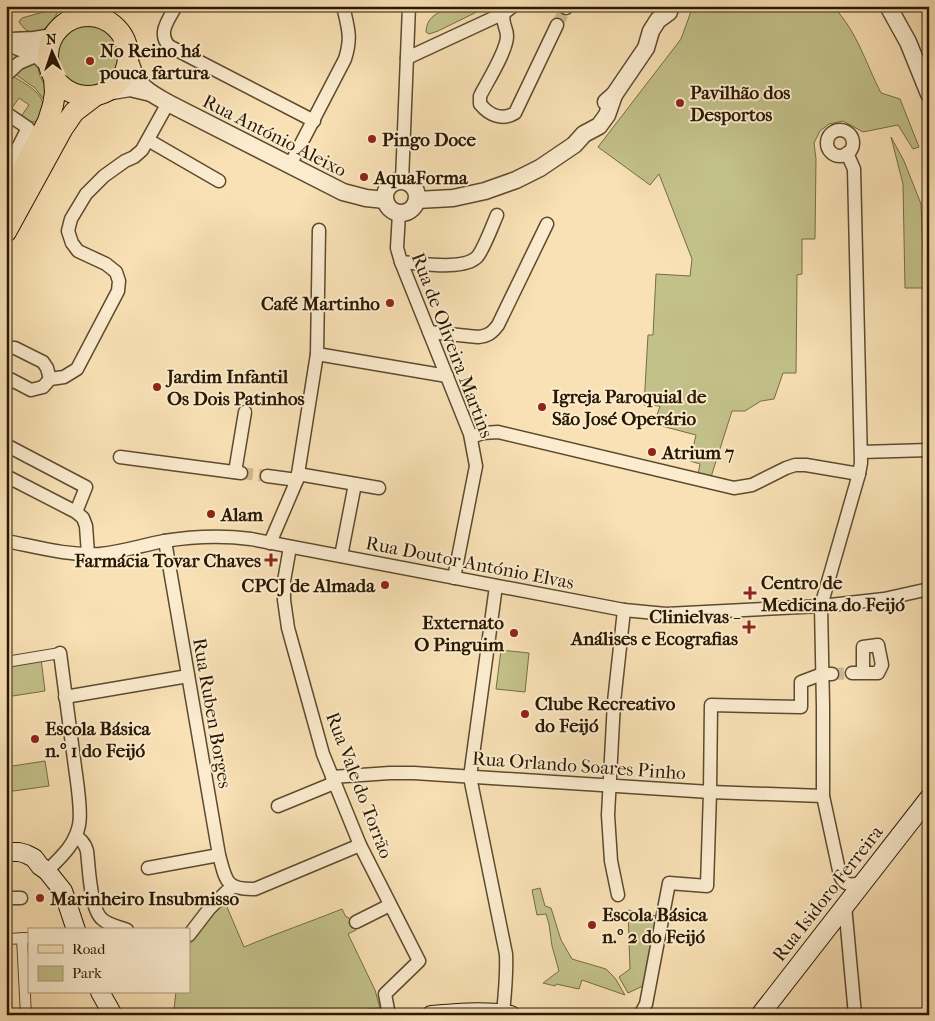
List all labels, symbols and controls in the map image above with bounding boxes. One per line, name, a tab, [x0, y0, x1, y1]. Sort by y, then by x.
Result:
north arrow	[28, 28, 78, 78]
text: N	[46, 31, 57, 48]
place label: No Reino há pouca fartura	[99, 40, 211, 84]
marker: No Reino há pouca fartura	[84, 55, 96, 67]
place label: Pavilhão dos Desportos	[690, 82, 790, 126]
street label: Rua António Aleixo	[199, 90, 350, 182]
marker: Pavilhão dos Desportos	[674, 97, 686, 109]
place label: Pingo Doce	[382, 129, 476, 151]
marker: Pingo Doce	[366, 133, 378, 145]
place label: AquaForma	[373, 167, 469, 189]
marker: AquaForma	[358, 171, 370, 183]
street label: Rua de Oliveira Martins	[407, 250, 498, 441]
place label: Café Martinho	[261, 293, 380, 315]
marker: Café Martinho	[384, 297, 396, 309]
place label: Jardim Infantil Os Dois Patinhos	[165, 366, 305, 410]
marker: Jardim Infantil Os Dois Patinhos	[151, 381, 163, 393]
place label: Igreja Paroquial de São José Operário	[552, 386, 707, 430]
marker: Igreja Paroquial de São José Operário	[536, 401, 548, 413]
place label: Atrium 7	[661, 442, 734, 464]
marker: Atrium 7	[646, 446, 658, 458]
place label: Alam	[220, 504, 263, 526]
marker: Alam	[205, 508, 217, 520]
street label: Rua Doutor António Elvas	[364, 532, 576, 594]
place label: Farmácia Tovar Chaves	[74, 550, 261, 572]
marker: Farmácia Tovar Chaves	[265, 554, 277, 566]
place label: Centro de Medicina do Feijó	[760, 572, 905, 616]
place label: CPCJ de Almada	[242, 575, 376, 597]
marker: CPCJ de Almada	[379, 579, 391, 591]
marker: Centro de Medicina do Feijó	[743, 586, 757, 600]
place label: Clinielvas - Análises e Ecografias	[570, 606, 741, 650]
place label: Externato O Pinguim	[414, 612, 504, 656]
marker: Clinielvas - Análises e Ecografias	[742, 620, 756, 634]
marker: Externato O Pinguim	[508, 627, 520, 639]
street label: Rua Ruben Borges	[188, 636, 236, 790]
place label: Clube Recreativo do Feijó	[535, 693, 676, 737]
marker: Clube Recreativo do Feijó	[519, 708, 531, 720]
street label: Rua Vale do Torrão	[321, 709, 397, 862]
place label: Escola Básica n.º 1 do Feijó	[44, 718, 152, 762]
marker: Escola Básica n.º 1 do Feijó	[29, 733, 41, 745]
street label: Rua Orlando Soares Pinho	[471, 748, 687, 784]
street label: Rua Isidoro Ferreira	[768, 821, 888, 966]
place label: Marinheiro Insubmisso	[49, 888, 240, 910]
marker: Marinheiro Insubmisso	[34, 892, 46, 904]
place label: Escola Básica n.º 2 do Feijó	[601, 904, 709, 948]
marker: Escola Básica n.º 2 do Feijó	[586, 919, 598, 931]
legend	[28, 928, 190, 994]
text: Road	[72, 940, 106, 958]
text: Park	[72, 964, 102, 982]

